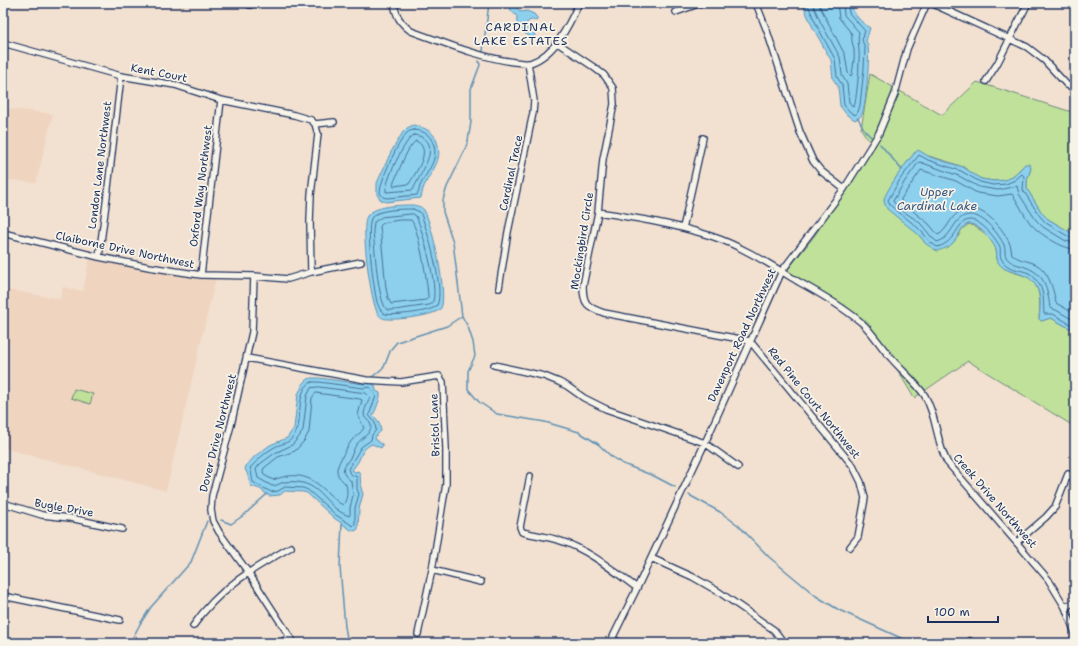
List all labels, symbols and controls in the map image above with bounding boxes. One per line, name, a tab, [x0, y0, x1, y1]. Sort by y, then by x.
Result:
district label: CARDINAL LAKE ESTATES	[474, 19, 568, 49]
street label: Kent Court	[130, 60, 189, 86]
street label: London Lane Northwest	[85, 100, 115, 230]
street label: Oxford Way Northwest	[186, 124, 216, 248]
street label: Cardinal Trace	[496, 134, 526, 212]
water label: Upper Cardinal Lake	[897, 184, 978, 214]
street label: Mockingbird Circle	[567, 191, 597, 291]
street label: Claiborne Drive Northwest	[54, 228, 196, 272]
street label: Davenport Road Northwest	[704, 265, 780, 404]
street label: Red Pine Court Northwest	[764, 344, 864, 462]
street label: Dover Drive Northwest	[196, 372, 240, 494]
street label: Bristol Lane	[426, 393, 444, 457]
street label: Creek Drive Northwest	[950, 451, 1040, 552]
street label: Bugle Drive	[33, 495, 95, 521]
scale bar	[928, 598, 998, 624]
text: 100 m	[934, 604, 970, 620]

